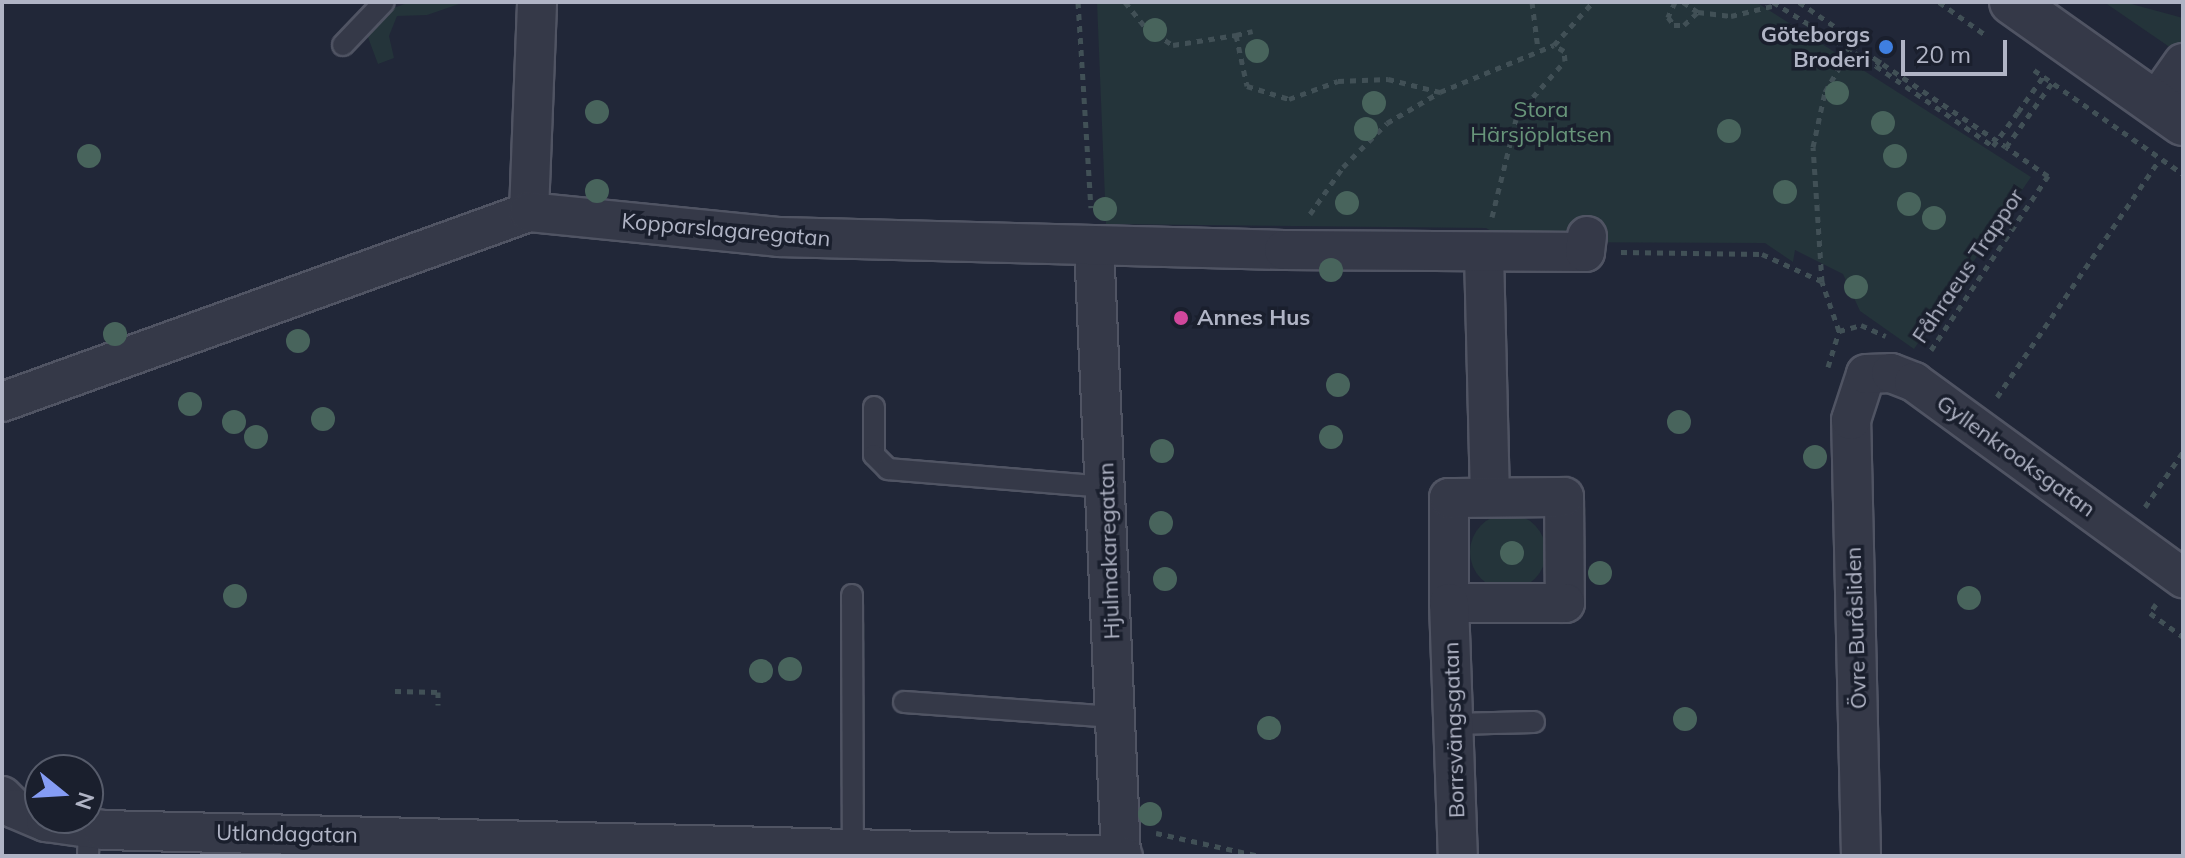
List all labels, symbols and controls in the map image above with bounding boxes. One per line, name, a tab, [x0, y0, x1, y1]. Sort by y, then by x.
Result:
place label: Göteborgs Broderi	[1761, 21, 1870, 72]
scale bar	[1905, 24, 2011, 74]
marker: Göteborgs Broderi	[1877, 38, 1895, 56]
text: 20 m	[1915, 39, 1971, 69]
park label: Stora Härsjöplatsen	[1470, 96, 1612, 148]
street label: Fåhraeus Trappor	[1907, 184, 2029, 348]
street label: Kopparslagaregatan	[620, 208, 832, 252]
place label: Annes Hus	[1197, 305, 1310, 331]
marker: Annes Hus	[1172, 309, 1190, 327]
street label: Gyllenkrooksgatan	[1932, 390, 2100, 522]
street label: Hjulmakaregatan	[1093, 462, 1125, 640]
street label: Övre Buråsliden	[1840, 546, 1872, 710]
street label: Borrsvängsgatan	[1438, 641, 1470, 819]
north arrow	[24, 754, 104, 834]
text: N	[69, 789, 101, 813]
street label: Utlandagatan	[216, 820, 358, 848]

